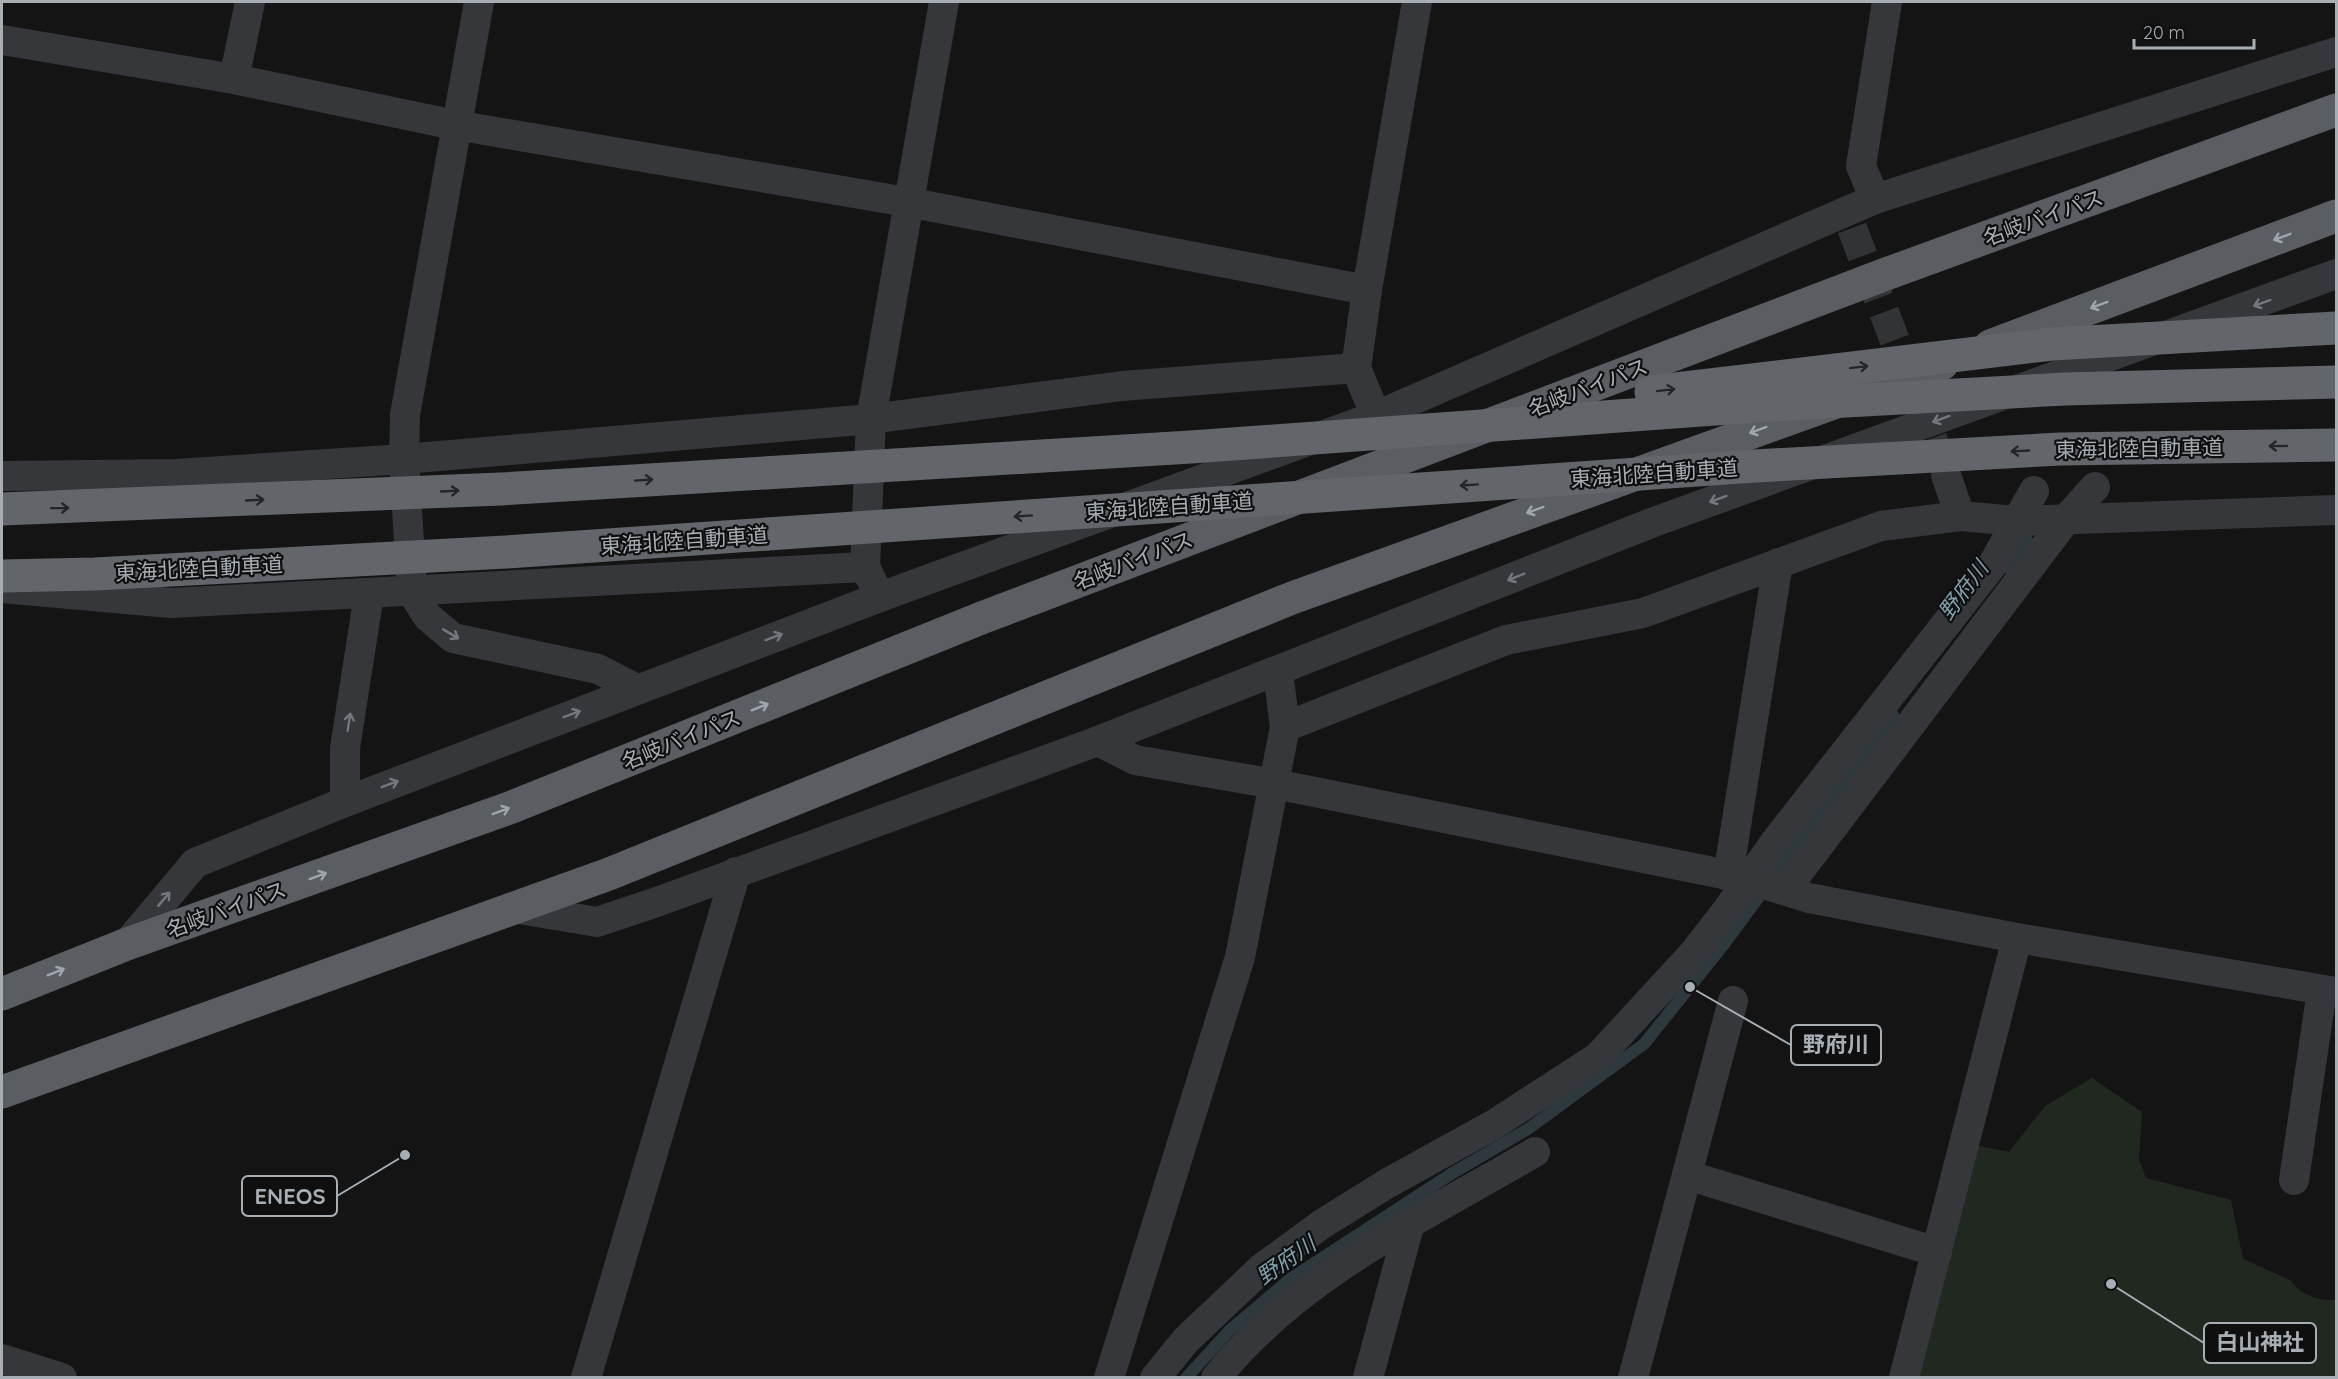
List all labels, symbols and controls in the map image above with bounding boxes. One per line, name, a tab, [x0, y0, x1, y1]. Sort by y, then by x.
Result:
scale bar	[2134, 12, 2254, 50]
text: 20 m	[2143, 21, 2185, 44]
street label: 名岐バイパス	[1980, 183, 2106, 251]
one-way arrow	[2273, 232, 2292, 243]
one-way arrow	[2253, 298, 2272, 309]
one-way arrow	[2090, 300, 2109, 311]
street label: 名岐バイパス	[1525, 352, 1651, 422]
one-way arrow	[1849, 362, 1869, 373]
one-way arrow	[1655, 385, 1675, 396]
one-way arrow	[1932, 414, 1950, 425]
one-way arrow	[1750, 425, 1768, 436]
street label: 東海北陸自動車道	[2055, 434, 2223, 462]
one-way arrow	[2269, 440, 2289, 452]
one-way arrow	[2011, 446, 2031, 457]
street label: 東海北陸自動車道	[1569, 454, 1739, 492]
one-way arrow	[634, 474, 654, 485]
one-way arrow	[1460, 480, 1480, 491]
one-way arrow	[439, 486, 459, 497]
street label: 東海北陸自動車道	[1084, 487, 1254, 525]
one-way arrow	[244, 494, 264, 505]
one-way arrow	[1709, 495, 1728, 506]
one-way arrow	[49, 502, 69, 514]
one-way arrow	[1527, 506, 1545, 517]
one-way arrow	[1014, 511, 1034, 522]
street label: 東海北陸自動車道	[599, 521, 769, 559]
street label: 名岐バイパス	[1070, 525, 1196, 595]
street label: 東海北陸自動車道	[114, 551, 284, 585]
water label: 野府川	[1932, 554, 1995, 625]
one-way arrow	[1507, 572, 1526, 583]
one-way arrow	[442, 628, 459, 641]
one-way arrow	[764, 631, 783, 642]
one-way arrow	[751, 701, 769, 712]
street label: 名岐バイパス	[618, 703, 744, 775]
one-way arrow	[563, 708, 581, 719]
one-way arrow	[344, 713, 355, 733]
one-way arrow	[381, 778, 399, 789]
one-way arrow	[491, 804, 510, 815]
one-way arrow	[308, 870, 326, 881]
street label: 名岐バイパス	[163, 875, 289, 943]
one-way arrow	[158, 891, 171, 907]
one-way arrow	[46, 966, 64, 977]
callout: 野府川	[1791, 1025, 1881, 1065]
text: 野府川	[1803, 1030, 1869, 1058]
callout: ENEOS	[242, 1176, 337, 1216]
text: ENEOS	[254, 1182, 326, 1210]
water label: 野府川	[1251, 1228, 1323, 1290]
callout: 白山神社	[2204, 1323, 2316, 1363]
text: 白山神社	[2216, 1328, 2304, 1356]

